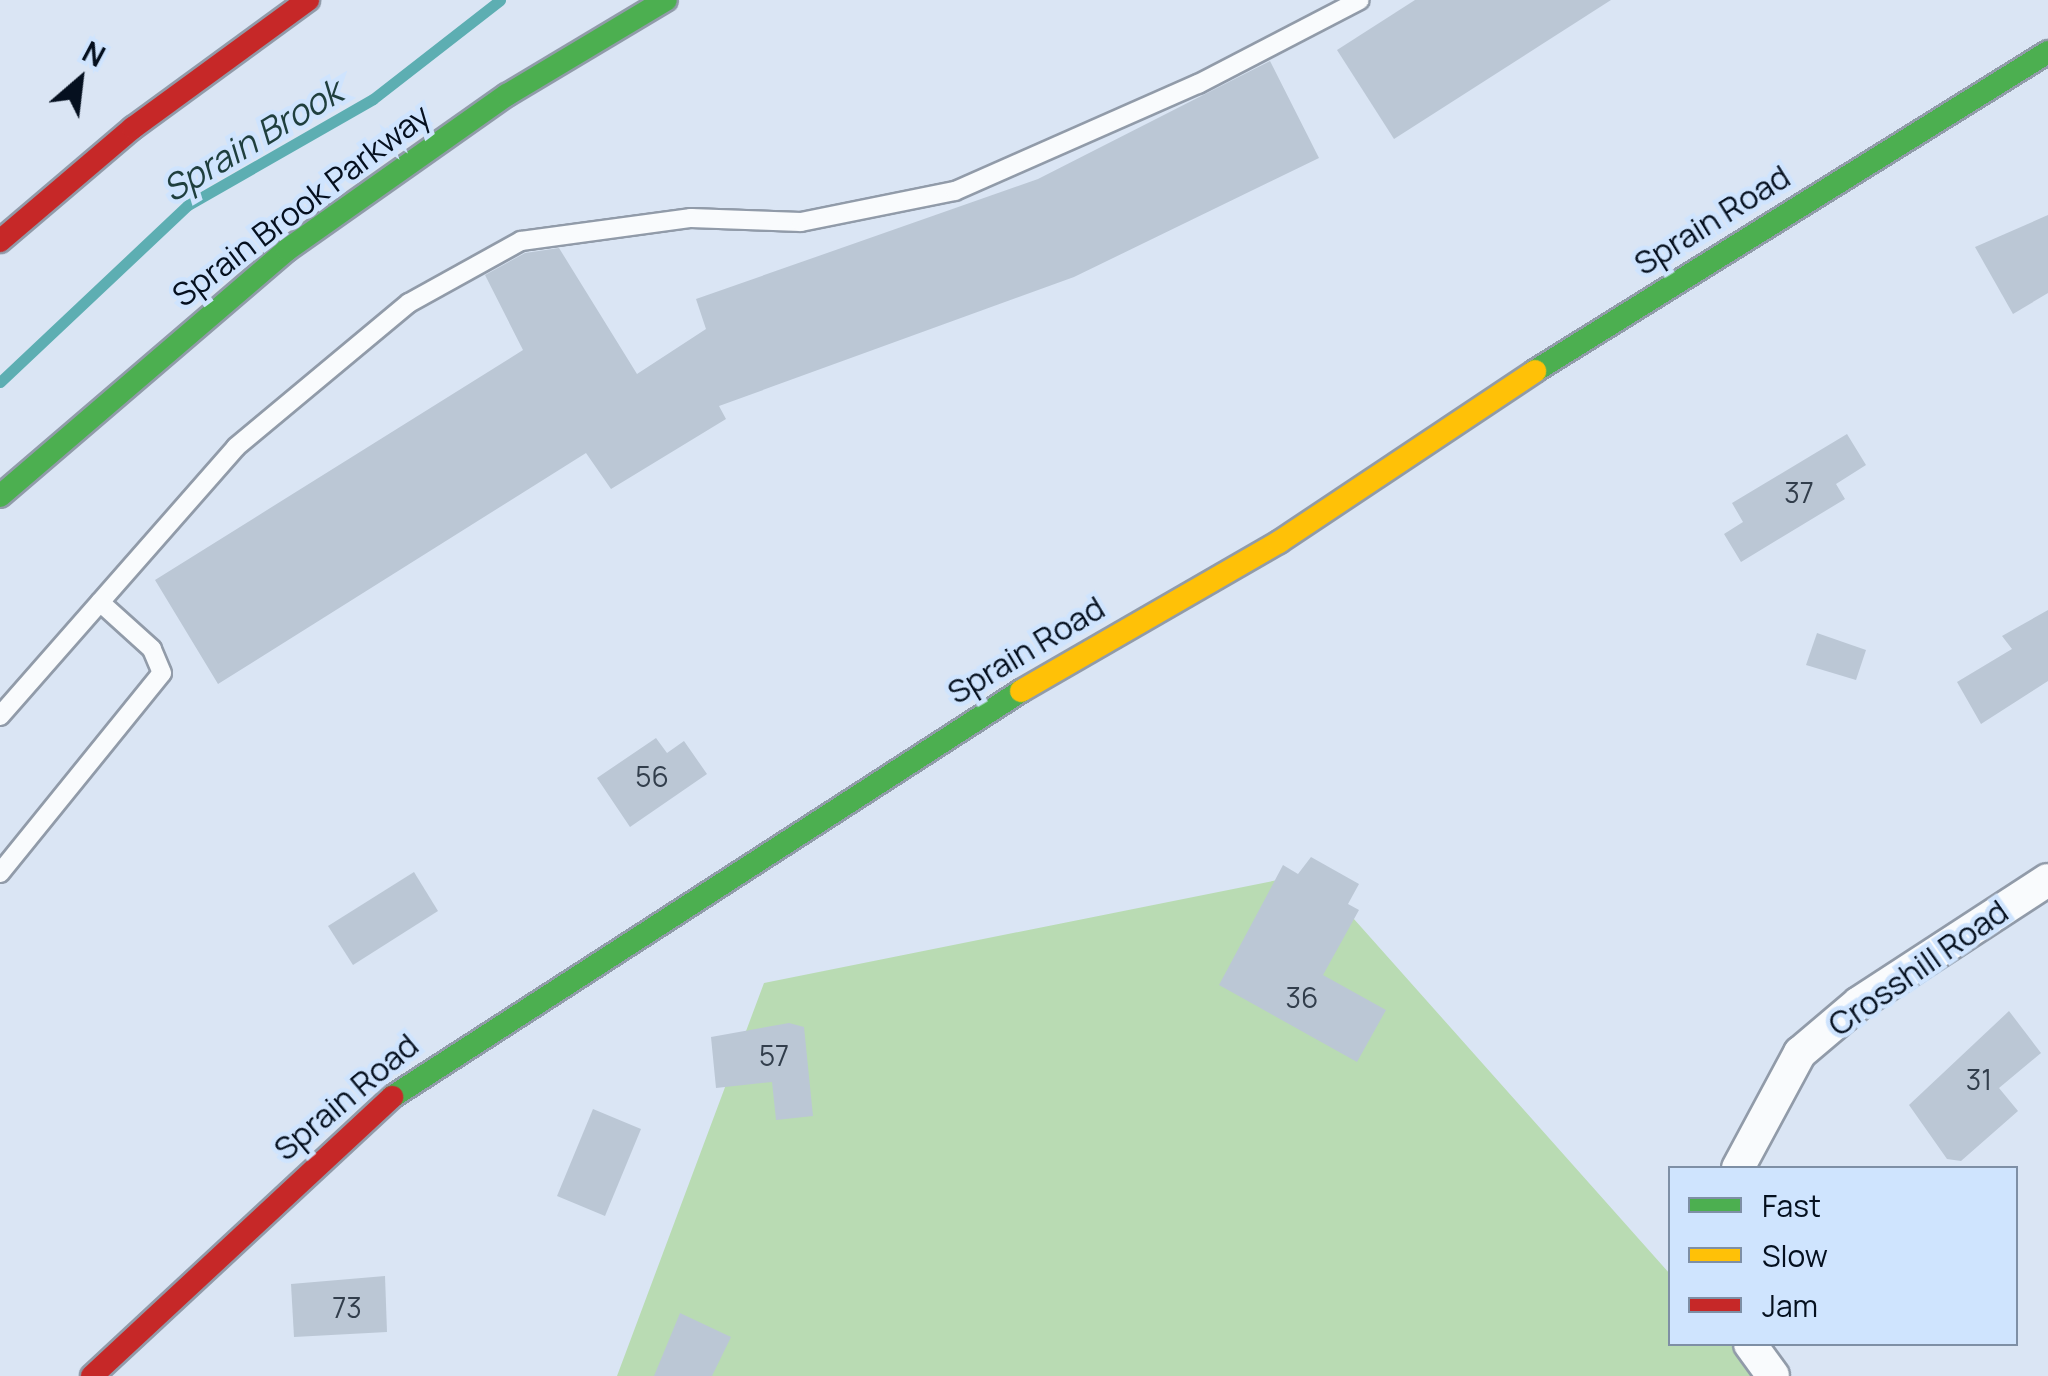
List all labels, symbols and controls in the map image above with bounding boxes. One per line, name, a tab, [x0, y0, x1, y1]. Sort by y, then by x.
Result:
north arrow	[30, 30, 130, 130]
text: N	[76, 32, 112, 75]
water label: Sprain Brook	[155, 70, 349, 210]
street label: Sprain Brook Parkway	[165, 96, 437, 314]
street label: Sprain Road	[1627, 157, 1797, 283]
house number: 37	[1784, 475, 1814, 509]
street label: Sprain Road	[941, 588, 1111, 712]
house number: 56	[635, 759, 669, 793]
street label: Crosshill Road	[1821, 892, 2015, 1044]
house number: 36	[1286, 980, 1318, 1014]
street label: Sprain Road	[266, 1026, 426, 1168]
house number: 57	[759, 1038, 789, 1072]
house number: 31	[1966, 1062, 1992, 1096]
legend	[1668, 1166, 2018, 1346]
text: Fast	[1762, 1185, 1821, 1226]
text: Slow	[1762, 1235, 1828, 1276]
text: Jam	[1762, 1285, 1818, 1326]
house number: 73	[332, 1290, 362, 1324]

